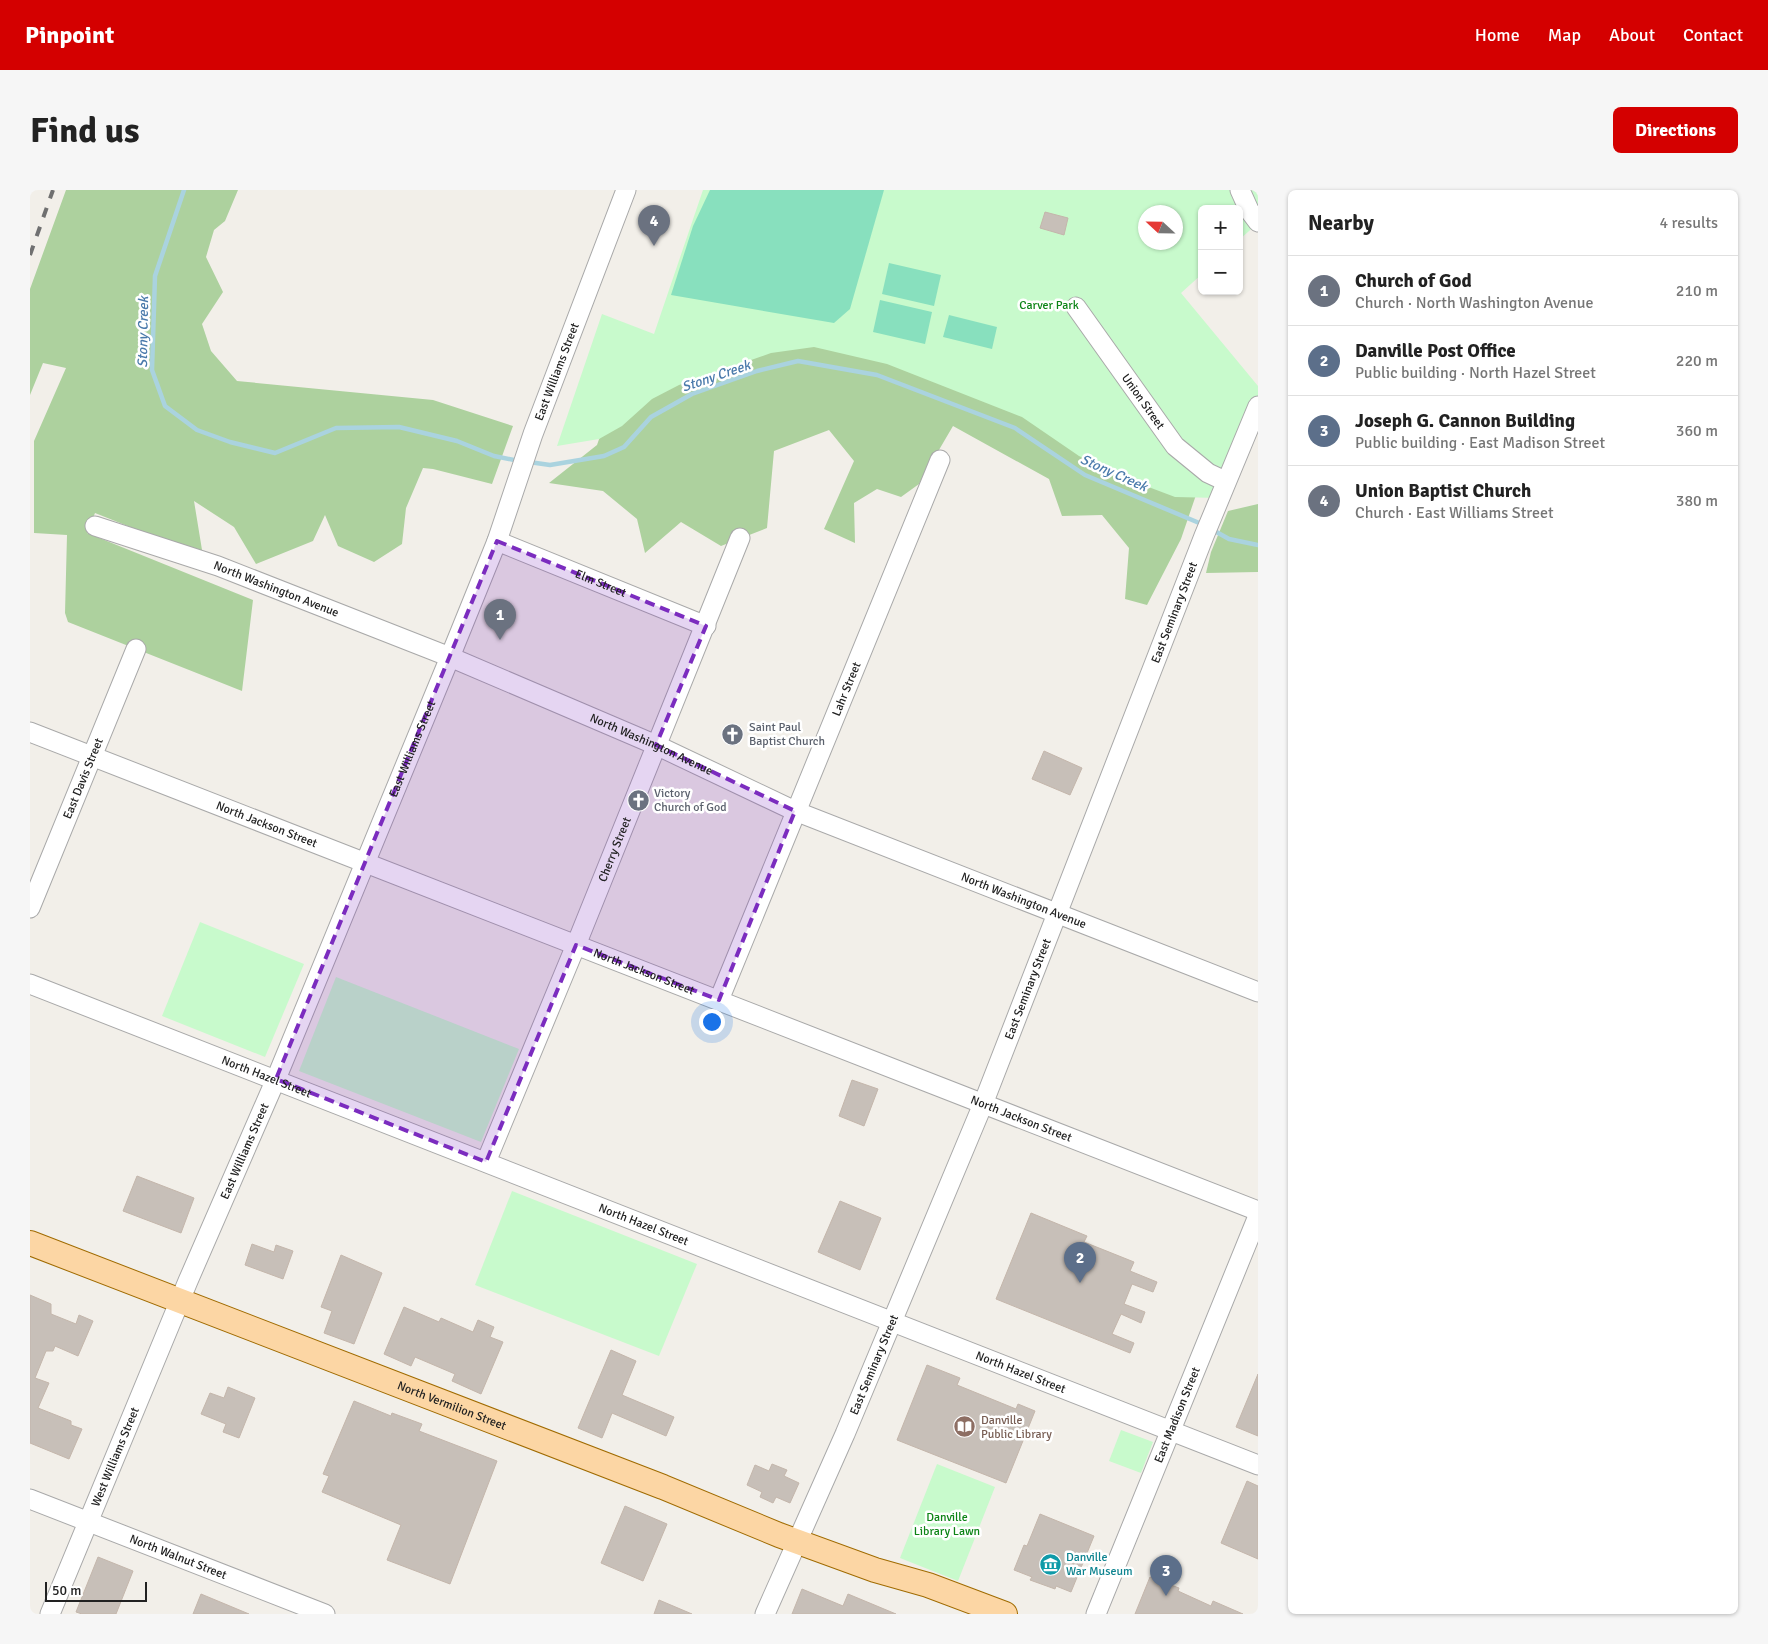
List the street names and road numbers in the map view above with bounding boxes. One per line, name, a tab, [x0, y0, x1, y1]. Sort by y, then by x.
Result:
street label: East Williams Street	[531, 321, 582, 423]
street label: Union Street	[1118, 371, 1168, 432]
street label: North Washington Avenue	[211, 558, 341, 620]
street label: East Seminary Street	[1148, 560, 1201, 665]
street label: Elm Street	[573, 566, 629, 600]
street label: Lahr Street	[828, 660, 864, 718]
street label: East Williams Street	[386, 698, 439, 799]
street label: North Washington Avenue	[588, 710, 715, 778]
street label: East Davis Street	[60, 736, 106, 821]
street label: North Jackson Street	[214, 798, 319, 851]
street label: Cherry Street	[595, 815, 634, 884]
street label: North Washington Avenue	[959, 869, 1089, 932]
street label: East Seminary Street	[1001, 936, 1054, 1042]
street label: North Jackson Street	[591, 945, 697, 998]
street label: North Hazel Street	[219, 1052, 314, 1101]
street label: North Jackson Street	[969, 1092, 1074, 1145]
street label: East Williams Street	[217, 1101, 272, 1202]
street label: North Hazel Street	[596, 1200, 691, 1249]
street label: East Seminary Street	[846, 1312, 902, 1417]
street label: North Hazel Street	[974, 1348, 1068, 1396]
street label: East Madison Street	[1151, 1365, 1203, 1465]
street label: North Vermilion Street	[395, 1378, 508, 1433]
street label: West Williams Street	[88, 1405, 142, 1509]
street label: North Walnut Street	[127, 1531, 229, 1582]

